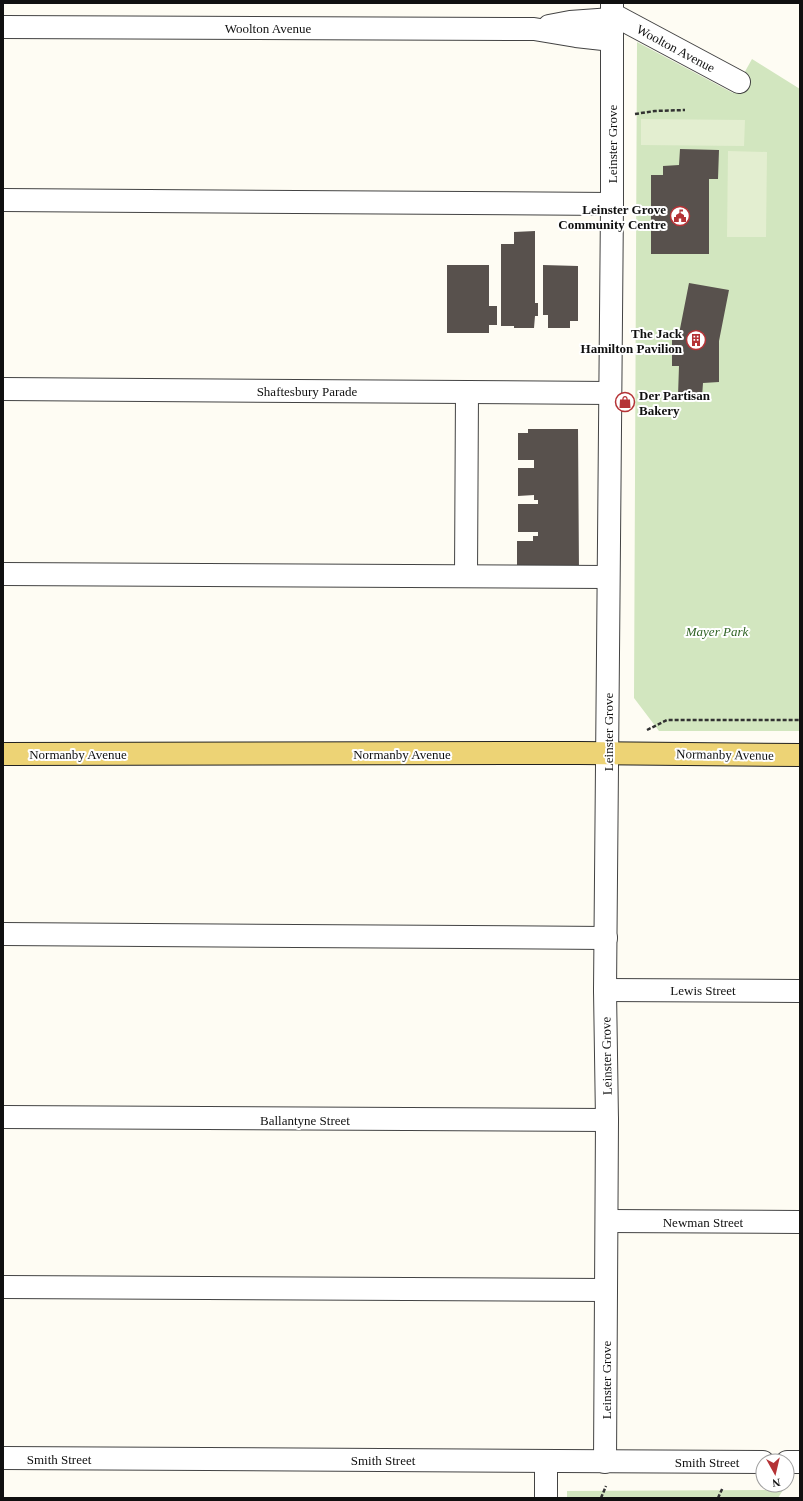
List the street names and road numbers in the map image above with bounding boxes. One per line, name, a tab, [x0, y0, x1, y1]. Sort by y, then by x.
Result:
street label: Woolton Avenue	[225, 21, 311, 36]
street label: Woolton Avenue	[634, 22, 718, 75]
street label: Leinster Grove	[605, 105, 620, 183]
street label: Shaftesbury Parade	[257, 384, 358, 399]
street label: Leinster Grove	[601, 693, 616, 771]
street label: Normanby Avenue	[676, 746, 774, 763]
street label: Normanby Avenue	[29, 747, 127, 762]
street label: Normanby Avenue	[353, 747, 451, 762]
street label: Lewis Street	[670, 983, 736, 998]
street label: Leinster Grove	[598, 1016, 615, 1095]
street label: Ballantyne Street	[260, 1113, 350, 1128]
street label: Newman Street	[663, 1215, 744, 1230]
street label: Leinster Grove	[599, 1341, 614, 1419]
street label: Smith Street	[27, 1452, 92, 1467]
street label: Smith Street	[351, 1453, 416, 1468]
street label: Smith Street	[675, 1455, 740, 1470]

